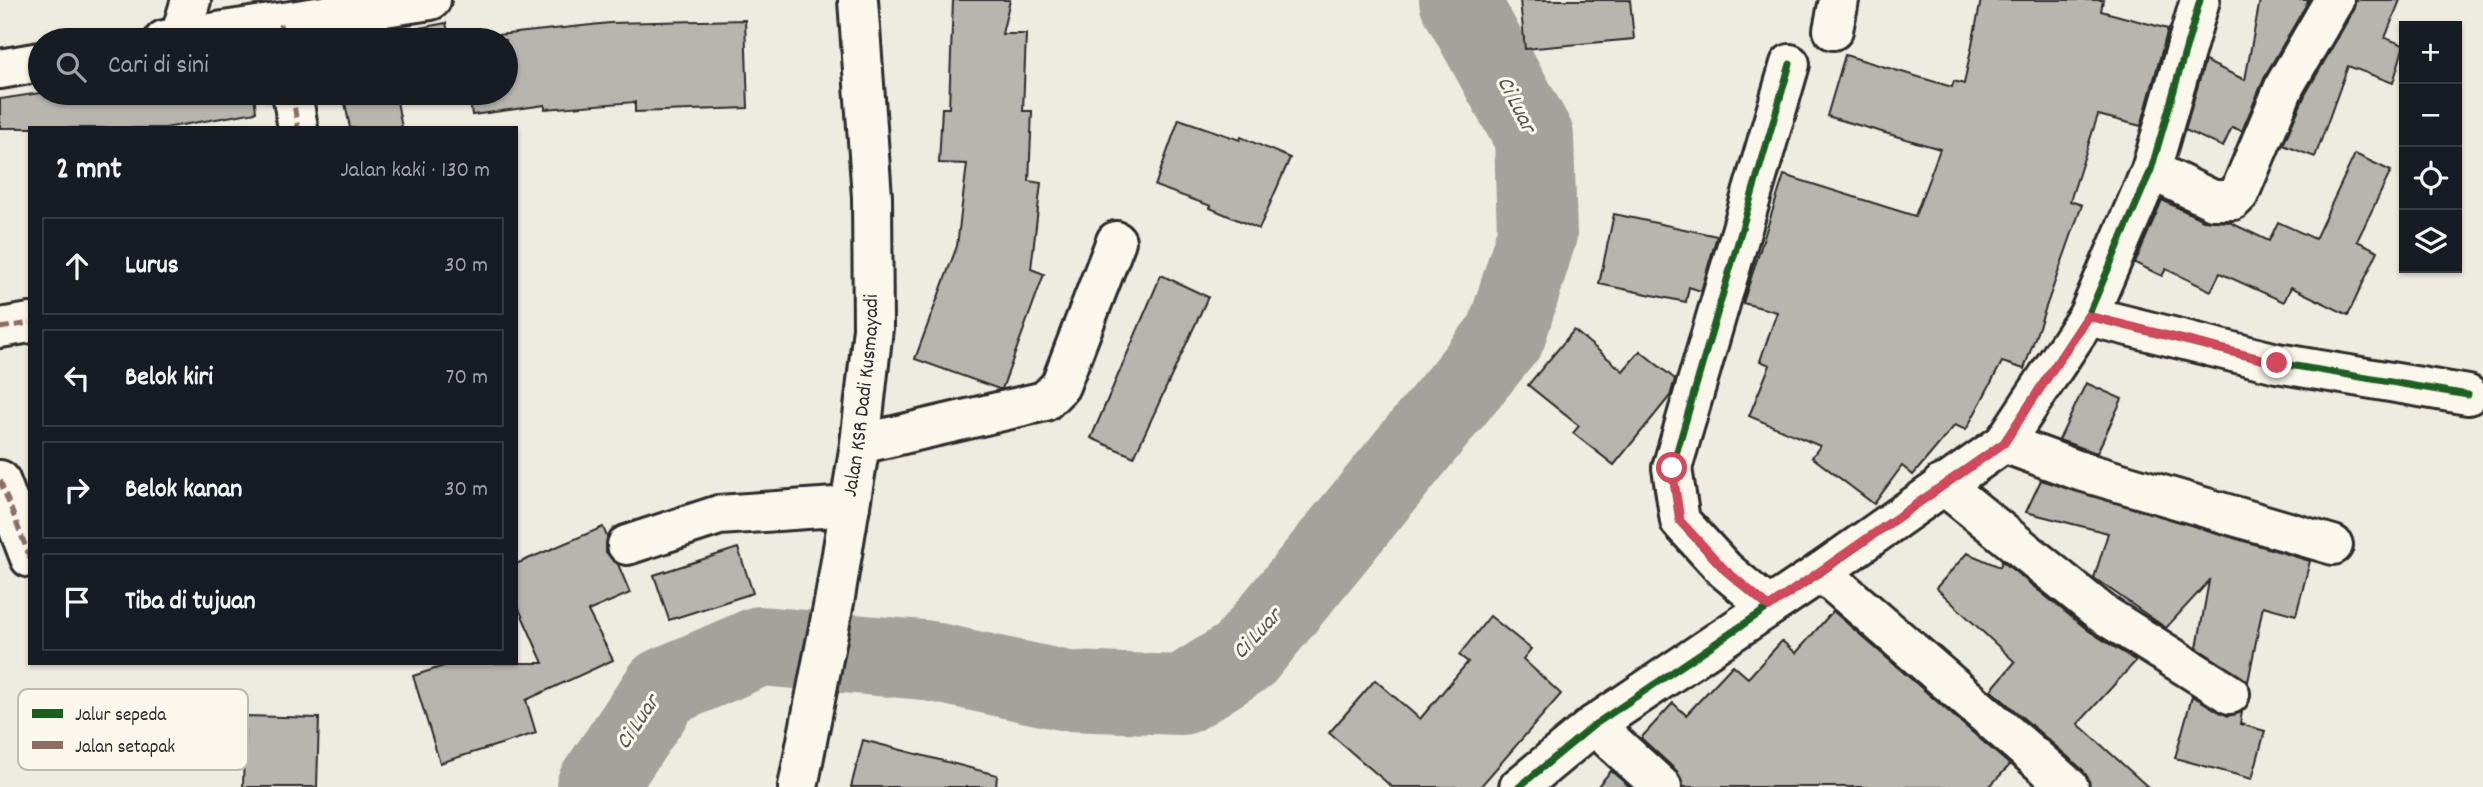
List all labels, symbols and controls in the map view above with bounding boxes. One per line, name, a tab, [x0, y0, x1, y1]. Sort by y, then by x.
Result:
map controls	[2399, 21, 2462, 273]
button: +	[2399, 21, 2462, 84]
search box	[28, 28, 518, 105]
icon: search	[52, 48, 90, 86]
text: Cari di sini	[108, 48, 209, 85]
water label: Ci Luar	[1487, 71, 1544, 141]
button: −	[2399, 84, 2462, 147]
button: locate	[2399, 147, 2462, 210]
text: 2 mnt	[56, 150, 122, 193]
text: Jalan kaki · 130 m	[340, 155, 490, 188]
button: layers	[2399, 210, 2462, 273]
icon: ahead	[58, 247, 96, 285]
text: Lurus	[125, 248, 179, 285]
text: 30 m	[444, 250, 488, 283]
street label: Jalan KSR Dadi Kusmayadi	[837, 294, 888, 499]
route end	[2261, 347, 2292, 378]
icon: left	[58, 359, 96, 397]
text: Belok kiri	[125, 360, 213, 397]
text: 70 m	[446, 362, 488, 395]
route start	[1656, 452, 1687, 483]
icon: right	[58, 471, 96, 509]
text: Belok kanan	[125, 472, 242, 509]
text: 30 m	[444, 474, 488, 507]
icon: arrive	[58, 583, 96, 621]
text: Tiba di tujuan	[125, 584, 256, 621]
water label: Ci Luar	[1226, 600, 1292, 668]
water label: Ci Luar	[609, 687, 671, 757]
legend	[18, 689, 248, 770]
text: Jalur sepeda	[75, 703, 167, 730]
text: Jalan setapak	[75, 735, 175, 762]

